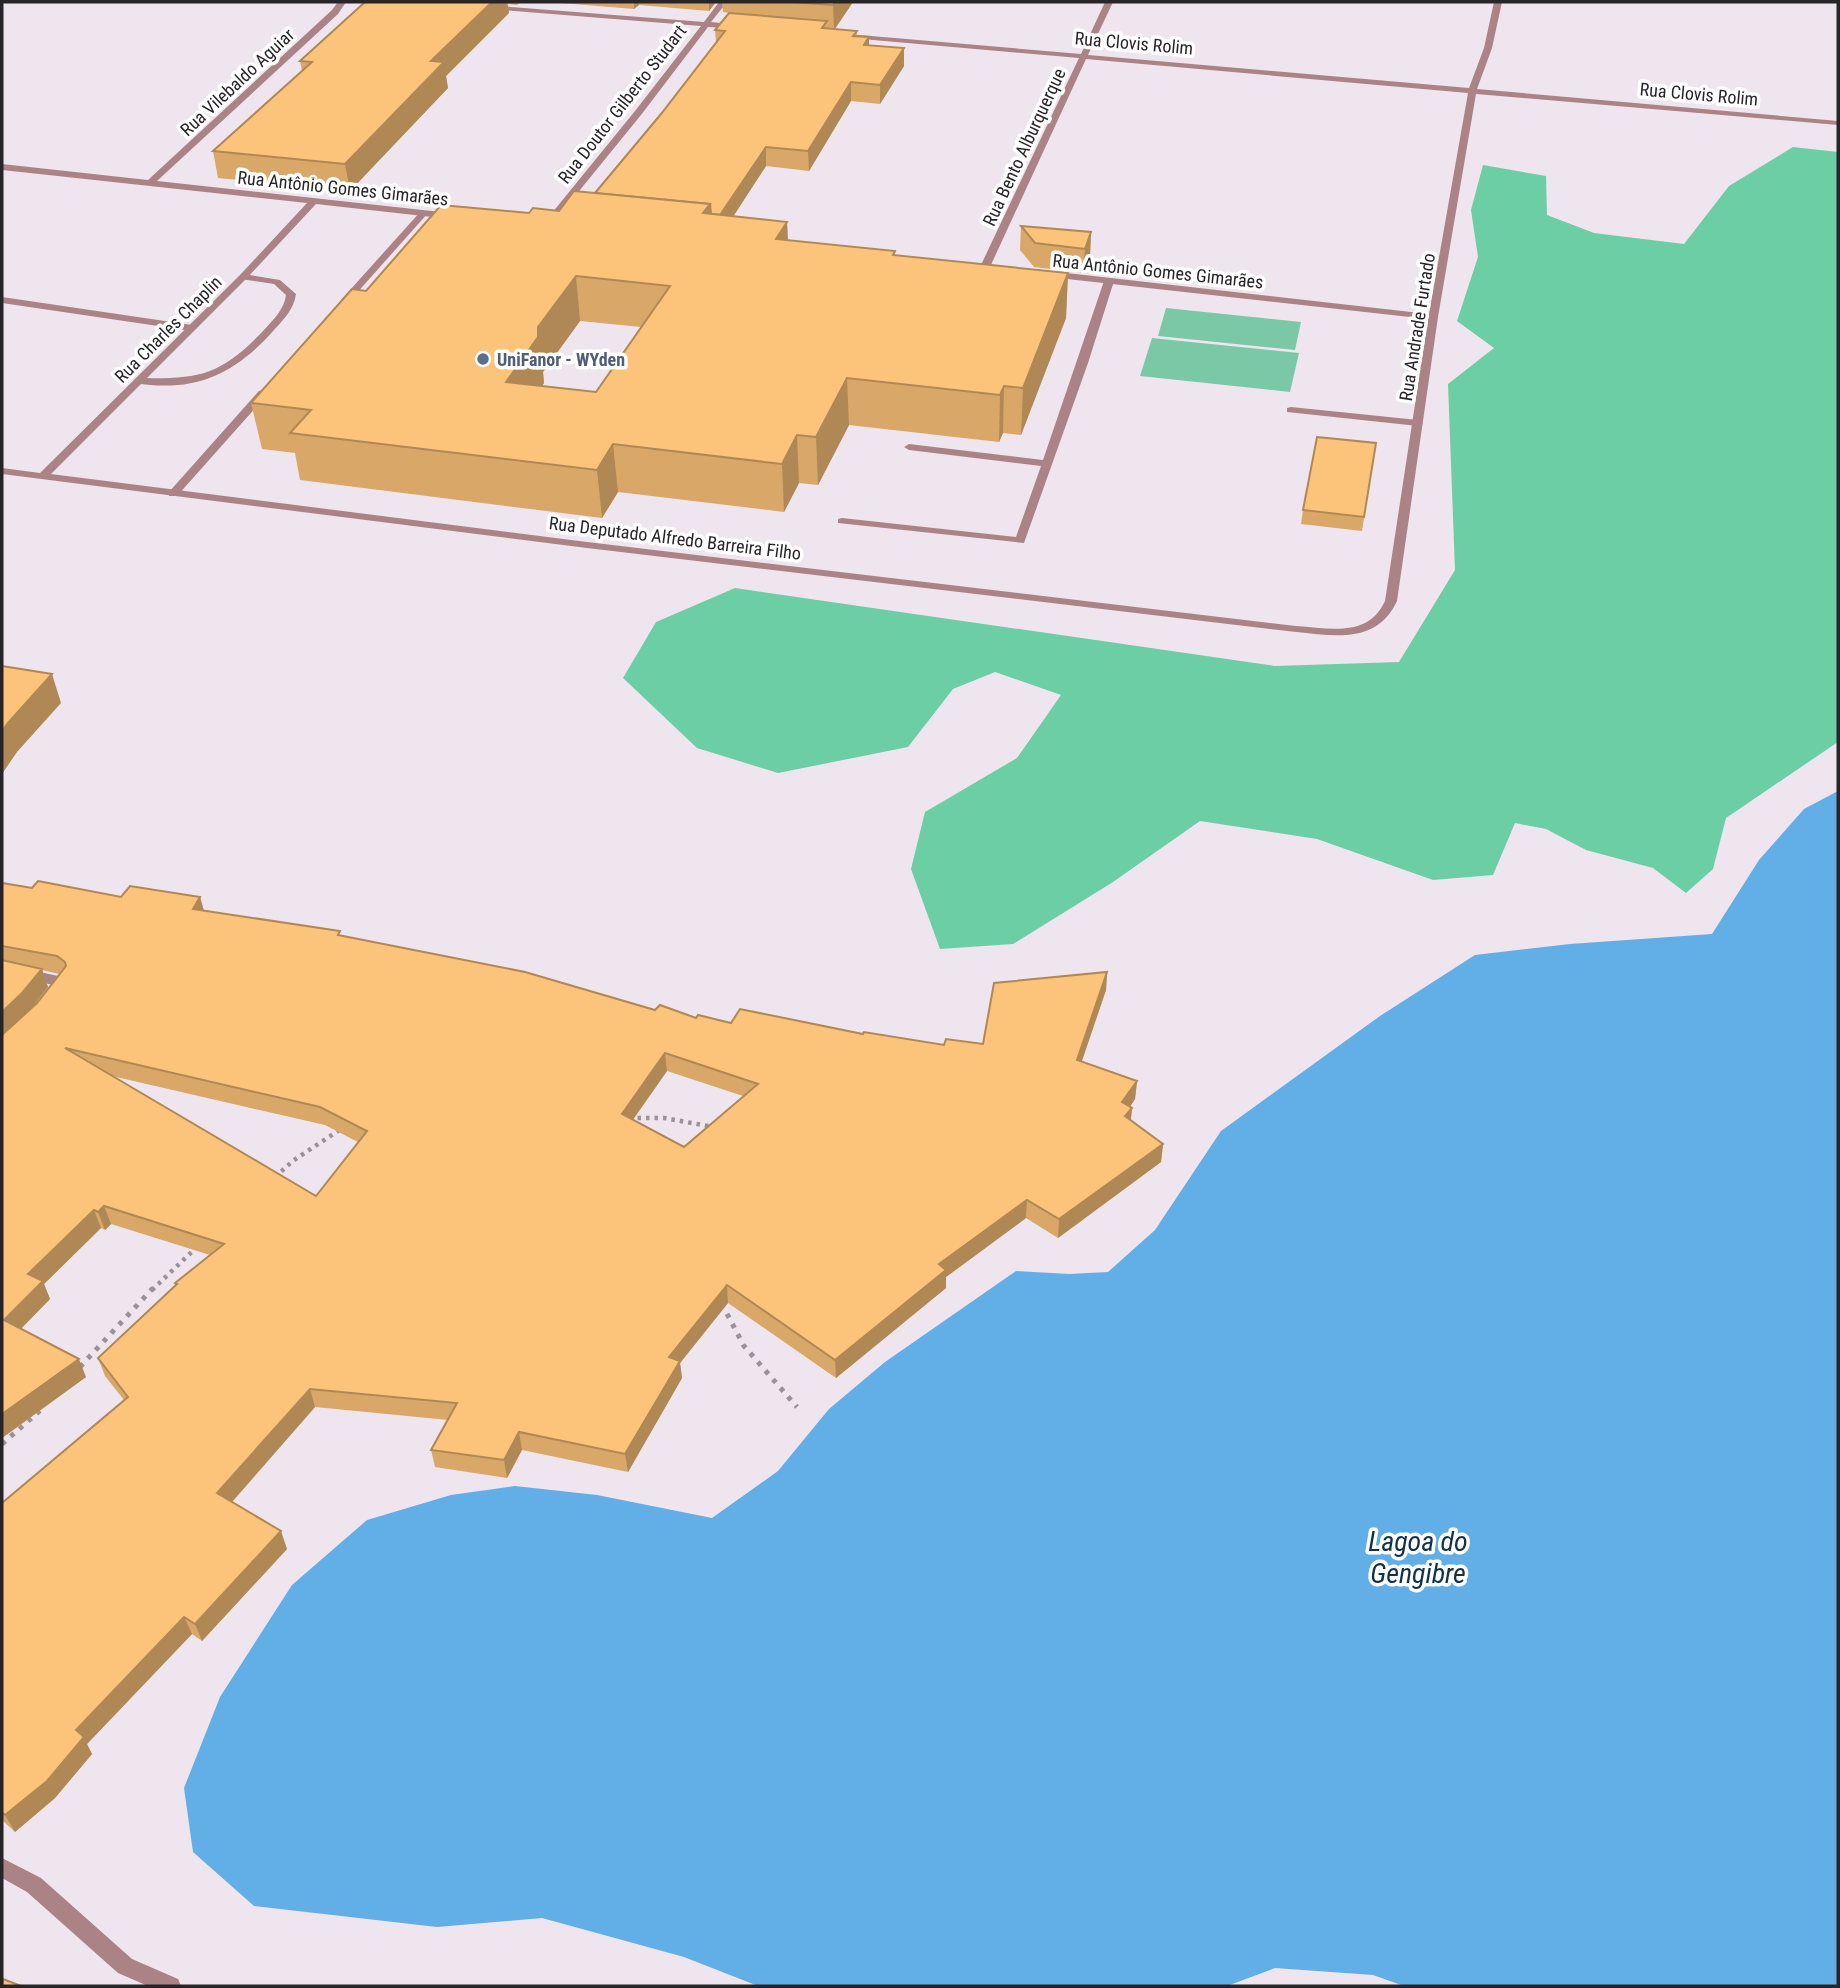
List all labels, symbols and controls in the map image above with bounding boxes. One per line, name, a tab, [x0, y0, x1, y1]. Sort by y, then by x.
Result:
street label: Rua Doutor Gilberto Studart	[554, 21, 690, 187]
street label: Rua Vilebaldo Aguiar	[176, 24, 299, 140]
street label: Rua Clovis Rolim	[1074, 27, 1194, 59]
street label: Rua Bento Alburquerque	[978, 65, 1070, 229]
street label: Rua Clovis Rolim	[1639, 78, 1759, 110]
street label: Rua Antônio Gomes Gimarães	[237, 166, 449, 210]
street label: Rua Antônio Gomes Gimarães	[1052, 249, 1264, 293]
street label: Rua Andrade Furtado	[1395, 252, 1439, 402]
street label: Rua Charles Chaplin	[110, 271, 226, 387]
place label: UniFanor - WYden	[497, 349, 625, 370]
marker: UniFanor - WYden	[475, 351, 491, 367]
street label: Rua Deputado Alfredo Barreira Filho	[548, 512, 802, 564]
water label: Lagoa do Gengibre	[1368, 1525, 1468, 1590]

